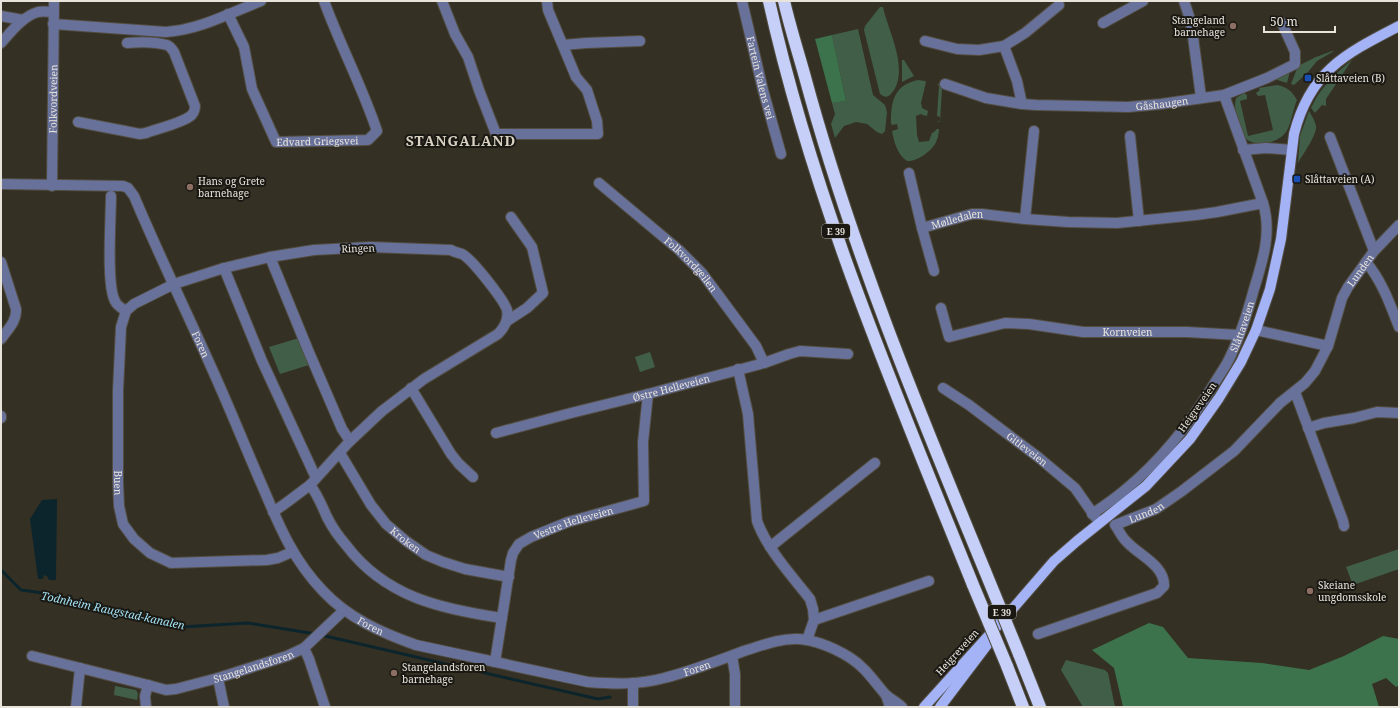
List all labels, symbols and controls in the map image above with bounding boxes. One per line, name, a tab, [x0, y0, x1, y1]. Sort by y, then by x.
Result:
scale bar	[1264, 8, 1335, 34]
place label: Stangeland barnehage	[1172, 13, 1225, 39]
text: 50 m	[1270, 13, 1298, 30]
marker: Stangeland barnehage	[1228, 21, 1238, 31]
street label: Fartein Valens vei	[744, 35, 778, 122]
street label: Folkvordveien	[46, 64, 60, 134]
place label: Slåttaveien (B)	[1316, 71, 1385, 85]
marker: Slåttaveien (B)	[1303, 73, 1313, 83]
street label: Gåshaugen	[1135, 93, 1190, 113]
district label: STANGALAND	[406, 131, 516, 150]
street label: Edvard Griegsvei	[276, 133, 359, 149]
place label: Slåttaveien (A)	[1305, 172, 1375, 186]
place label: Hans og Grete barnehage	[198, 174, 265, 200]
marker: Slåttaveien (A)	[1292, 174, 1302, 184]
marker: Hans og Grete barnehage	[185, 182, 195, 192]
street label: Mølledalen	[930, 207, 984, 232]
road number: E 39	[822, 224, 850, 238]
street label: Folkvordgeilen	[661, 234, 721, 295]
street label: Ringen	[341, 240, 375, 256]
street label: Lunden	[1344, 251, 1377, 289]
street label: Slåttaveien	[1226, 299, 1257, 354]
street label: Kornveien	[1103, 325, 1153, 339]
street label: Foren	[189, 329, 213, 360]
street label: Østre Helleveien	[631, 371, 712, 405]
street label: Heigreveien	[1175, 379, 1220, 435]
street label: Gitleveien	[1004, 429, 1051, 470]
street label: Buen	[111, 471, 126, 496]
street label: Lunden	[1127, 498, 1167, 526]
street label: Vestre Helleveien	[531, 503, 615, 542]
street label: Kroken	[387, 524, 424, 557]
place label: Skeiane ungdomsskole	[1318, 578, 1386, 604]
marker: Skeiane ungdomsskole	[1305, 586, 1315, 596]
water label: Todnheim Raugstad-kanalen	[40, 587, 187, 633]
road number: E 39	[988, 605, 1016, 619]
street label: Foren	[355, 613, 387, 639]
street label: Heigreveien	[932, 625, 982, 678]
street label: Stangelandsforen	[212, 647, 297, 686]
street label: Foren	[682, 657, 713, 679]
place label: Stangelandsforen barnehage	[402, 660, 486, 686]
marker: Stangelandsforen barnehage	[389, 668, 399, 678]

